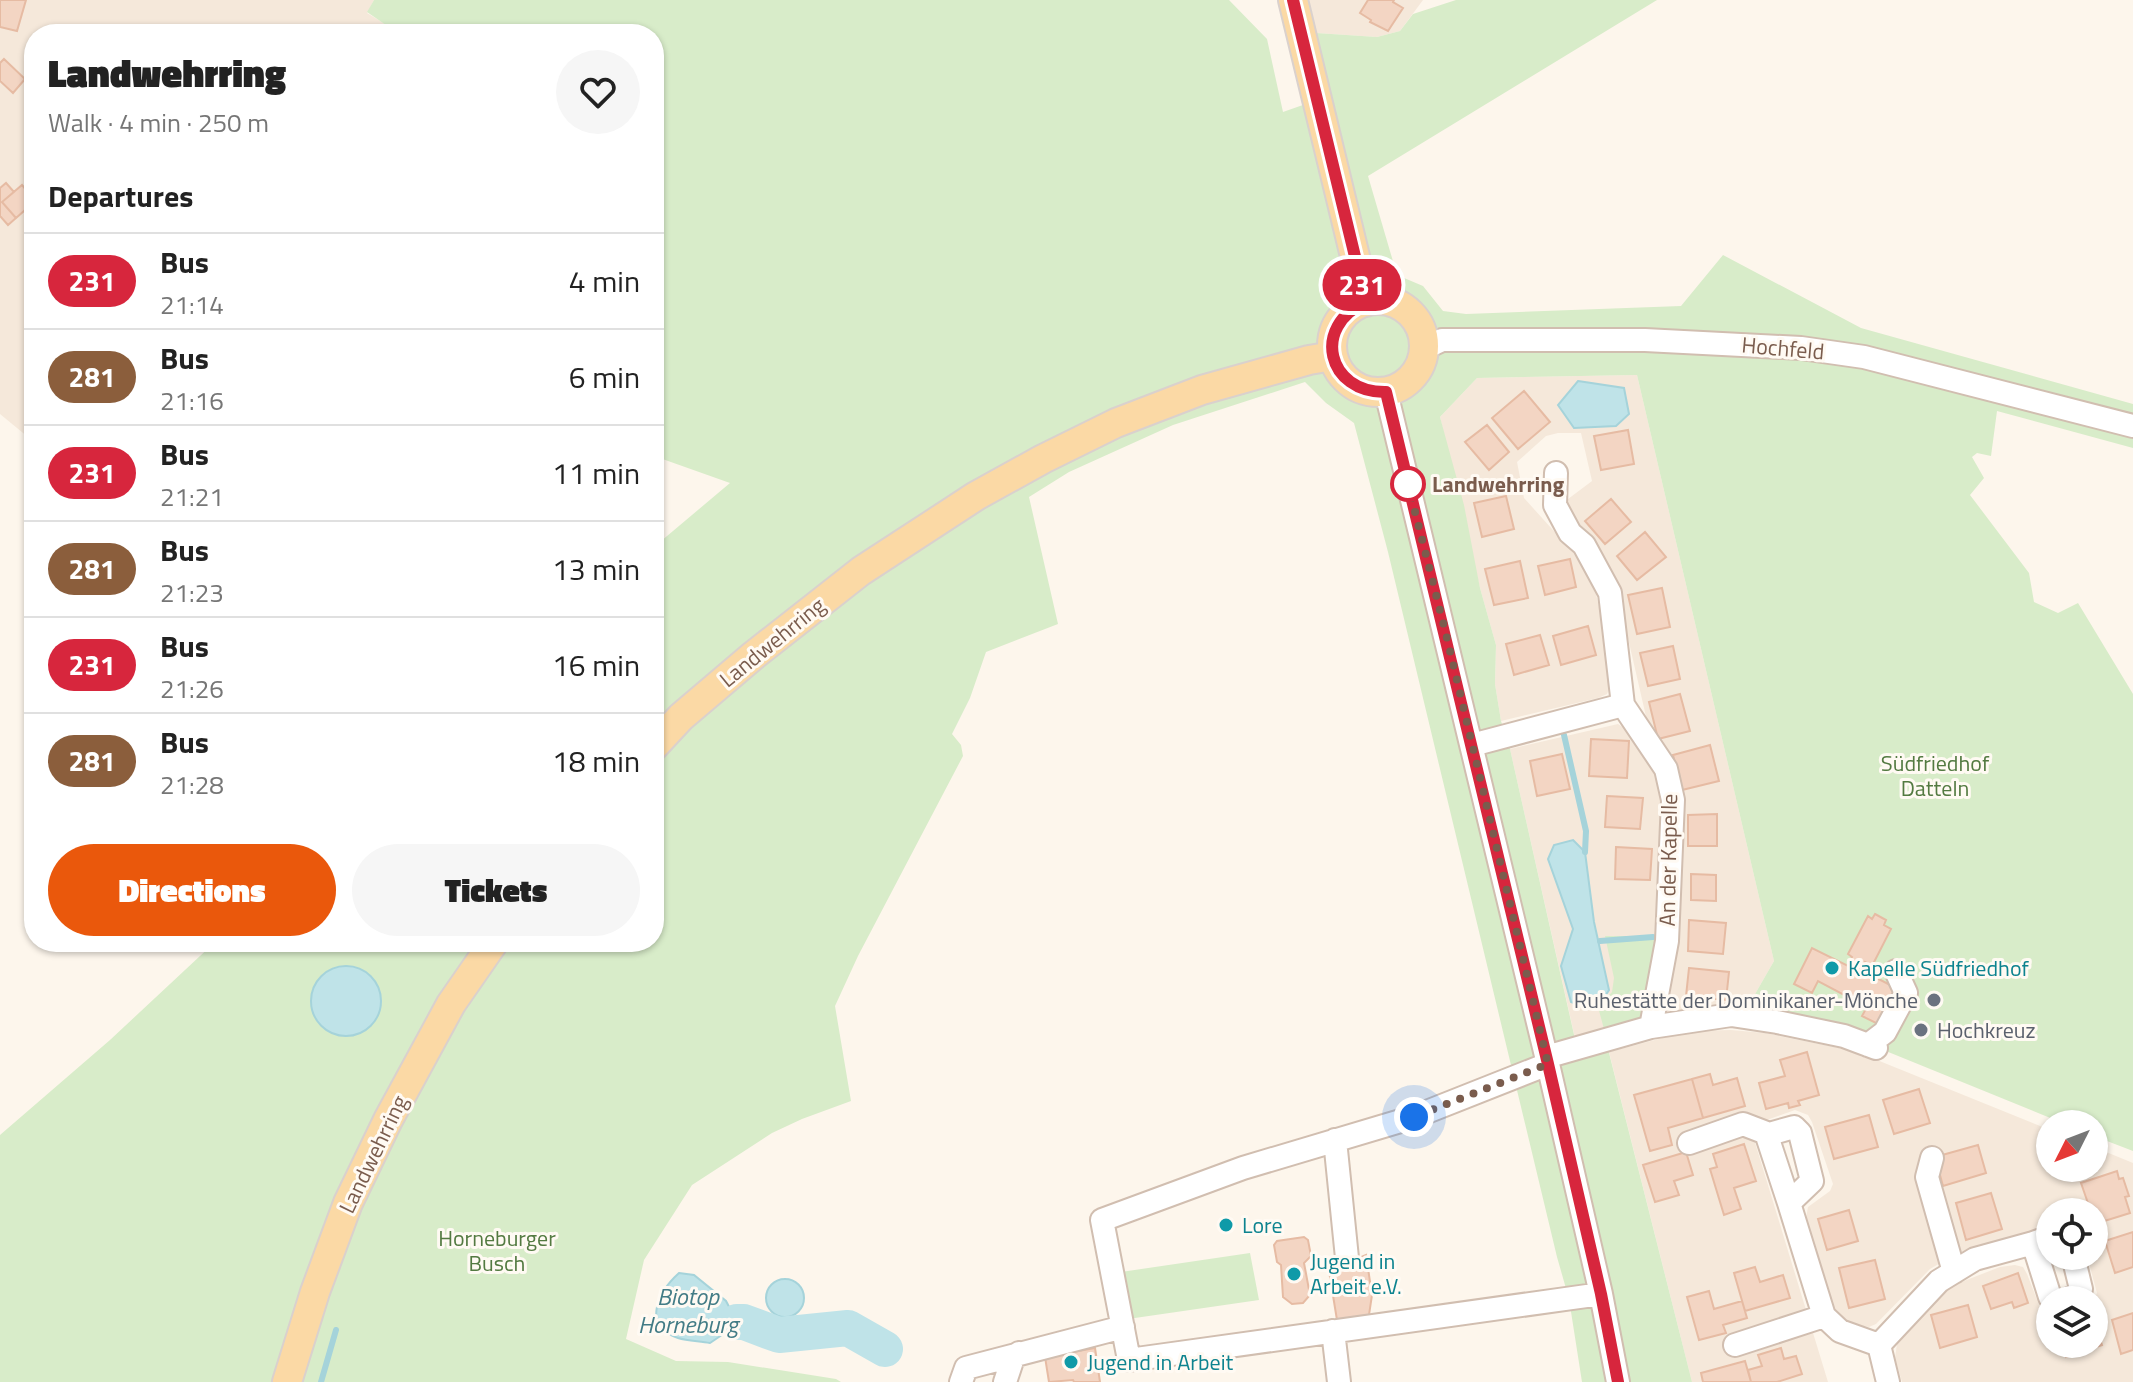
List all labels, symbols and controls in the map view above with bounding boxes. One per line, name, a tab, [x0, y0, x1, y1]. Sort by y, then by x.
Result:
text: Landwehrring	[48, 44, 286, 102]
button: heart	[556, 50, 640, 134]
text: Walk · 4 min · 250 m	[48, 103, 269, 142]
text: Departures	[48, 173, 193, 219]
text: Bus	[160, 239, 209, 285]
text: 4 min	[569, 258, 640, 304]
text: 231	[68, 259, 116, 302]
line badge: 231	[1316, 259, 1408, 311]
text: 231	[1338, 263, 1386, 306]
text: 21:14	[160, 285, 224, 324]
street label: Hochfeld	[1740, 327, 1826, 369]
text: Bus	[160, 335, 209, 381]
text: 6 min	[569, 354, 640, 400]
text: 281	[68, 355, 116, 398]
text: 21:16	[160, 381, 224, 420]
text: Bus	[160, 431, 209, 477]
text: 11 min	[552, 450, 640, 496]
text: 231	[68, 451, 116, 494]
marker: Landwehrring	[1391, 467, 1425, 501]
place label: Landwehrring	[1432, 467, 1564, 501]
text: 21:21	[160, 477, 224, 516]
text: Bus	[160, 527, 209, 573]
text: 13 min	[552, 546, 640, 592]
text: 281	[68, 547, 116, 590]
text: 21:23	[160, 573, 224, 612]
street label: Landwehrring	[712, 589, 832, 695]
text: Bus	[160, 623, 209, 669]
text: 16 min	[552, 642, 640, 688]
text: 231	[68, 643, 116, 686]
text: 21:26	[160, 669, 224, 708]
text: Bus	[160, 719, 209, 765]
text: 18 min	[552, 738, 640, 784]
text: 281	[68, 739, 116, 782]
park label: Südfriedhof Datteln	[1881, 746, 1990, 805]
text: 21:28	[160, 765, 224, 804]
street label: An der Kapelle	[1650, 793, 1686, 927]
button: Directions	[48, 844, 336, 936]
button: Tickets	[352, 844, 640, 936]
place label: Kapelle Südfriedhof	[1848, 951, 2029, 985]
marker: Kapelle Südfriedhof	[1823, 959, 1841, 977]
place label: Ruhestätte der Dominikaner-Mönche	[1574, 983, 1918, 1017]
marker: Ruhestätte der Dominikaner-Mönche	[1925, 991, 1943, 1009]
place label: Hochkreuz	[1937, 1013, 2036, 1047]
marker: Hochkreuz	[1912, 1021, 1930, 1039]
street label: Landwehrring	[330, 1089, 416, 1219]
your location	[1394, 1097, 1434, 1137]
north arrow	[2036, 1110, 2108, 1182]
map controls	[2036, 1110, 2108, 1358]
button: locate	[2036, 1198, 2108, 1270]
place label: Lore	[1242, 1208, 1283, 1242]
marker: Lore	[1217, 1216, 1235, 1234]
park label: Horneburger Busch	[438, 1221, 556, 1280]
place label: Jugend in Arbeit e.V.	[1310, 1244, 1402, 1303]
marker: Jugend in Arbeit e.V.	[1285, 1265, 1303, 1283]
water label: Biotop Horneburg	[638, 1278, 741, 1342]
button: layers	[2036, 1286, 2108, 1358]
place label: Jugend in Arbeit	[1087, 1345, 1233, 1379]
marker: Jugend in Arbeit	[1062, 1353, 1080, 1371]

